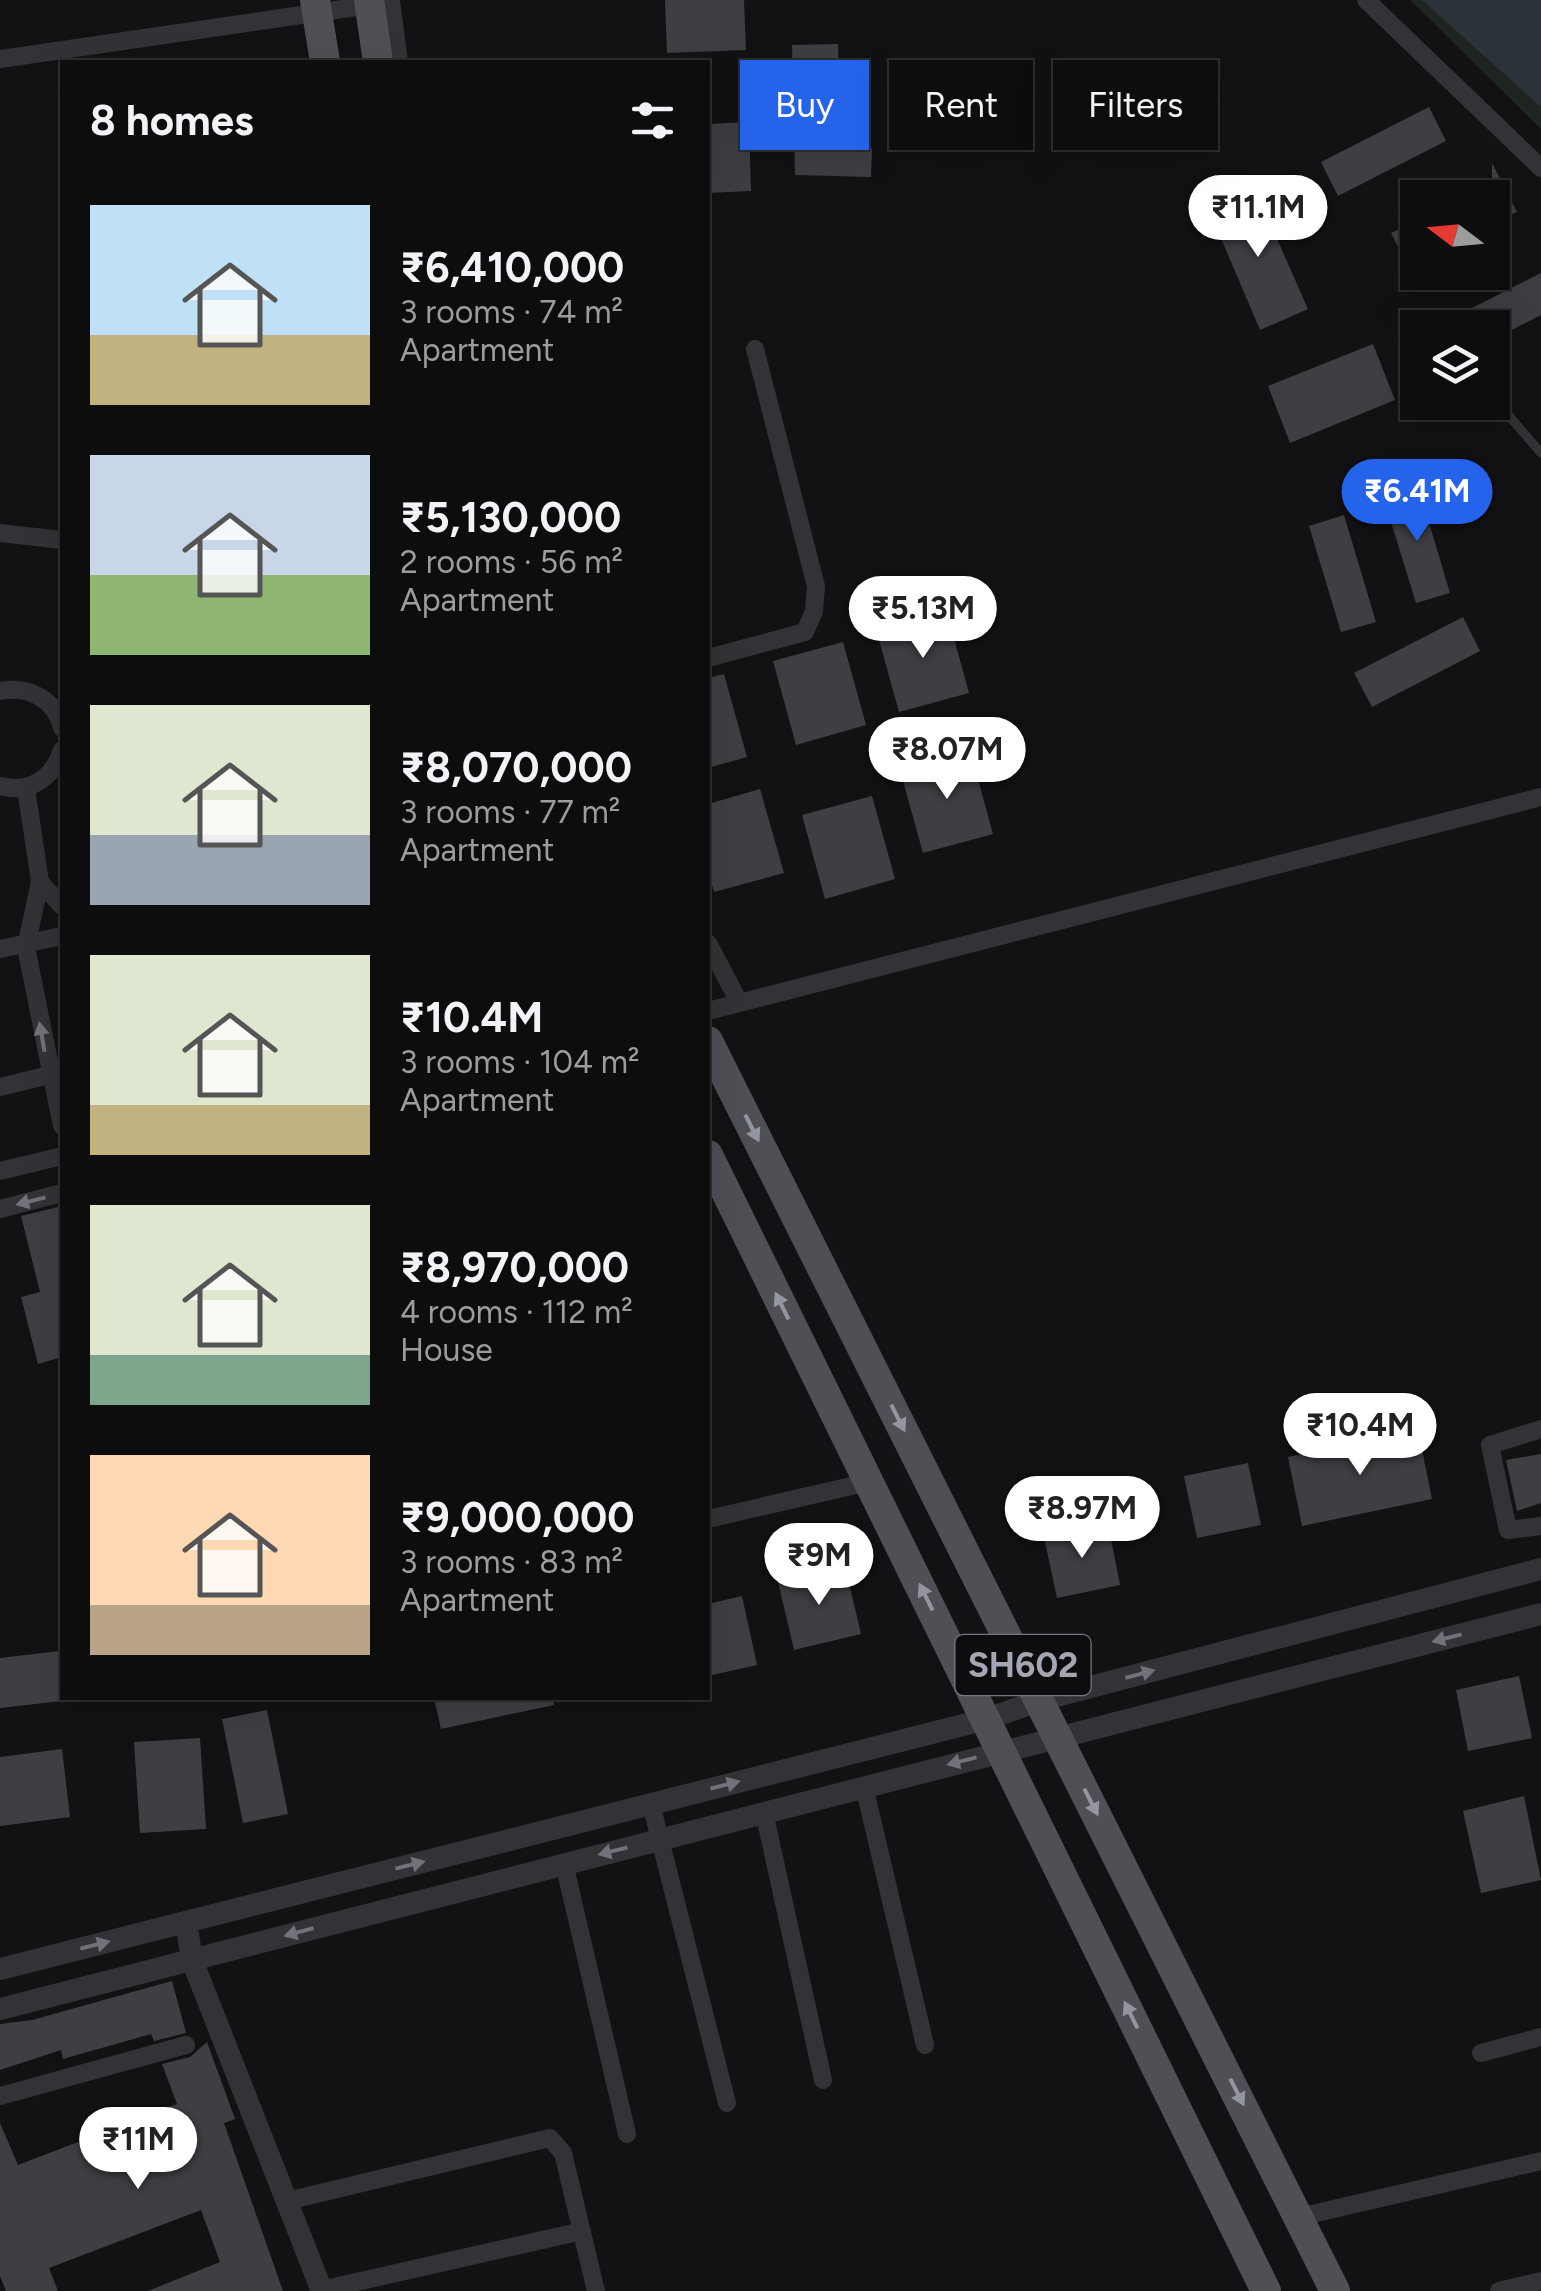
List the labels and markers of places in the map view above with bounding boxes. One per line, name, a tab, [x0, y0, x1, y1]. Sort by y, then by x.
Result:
pin: ₹11.1M	[1177, 175, 1339, 260]
pin: ₹6.41M	[1336, 459, 1498, 544]
pin: ₹5.13M	[842, 576, 1004, 661]
pin: ₹8.07M	[866, 717, 1028, 802]
pin: ₹10.4M	[1279, 1393, 1441, 1478]
pin: ₹8.97M	[1001, 1476, 1163, 1561]
pin: ₹9M	[771, 1523, 867, 1608]
pin: ₹11M	[79, 2107, 197, 2192]

